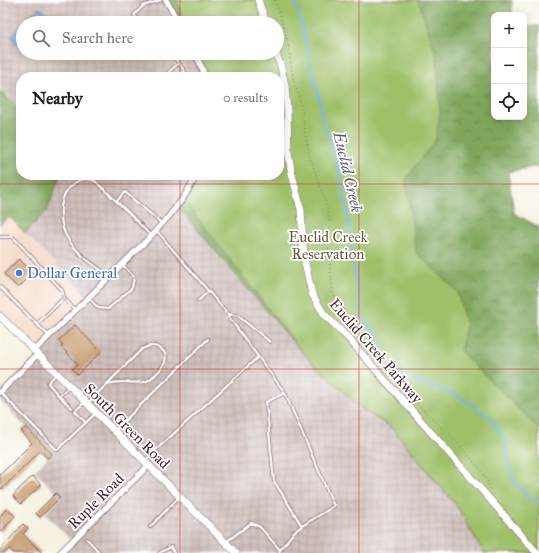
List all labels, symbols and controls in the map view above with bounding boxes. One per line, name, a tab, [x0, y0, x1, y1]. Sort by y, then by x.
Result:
map controls	[491, 12, 527, 120]
button: +	[491, 12, 527, 48]
search box	[16, 16, 284, 60]
icon: search	[30, 27, 52, 49]
text: Search here	[62, 29, 133, 47]
button: −	[491, 48, 527, 84]
button: locate	[491, 84, 527, 120]
text: Nearby	[32, 88, 83, 109]
text: 0 results	[223, 90, 268, 106]
water label: Euclid Creek	[329, 129, 367, 214]
park label: Euclid Creek Reservation	[288, 228, 368, 263]
place label: Dollar General	[27, 264, 118, 282]
marker: Dollar General	[14, 268, 24, 278]
street label: Euclid Creek Parkway	[326, 295, 427, 408]
street label: South Green Road	[81, 380, 174, 473]
street label: Ruple Road	[64, 469, 128, 533]

